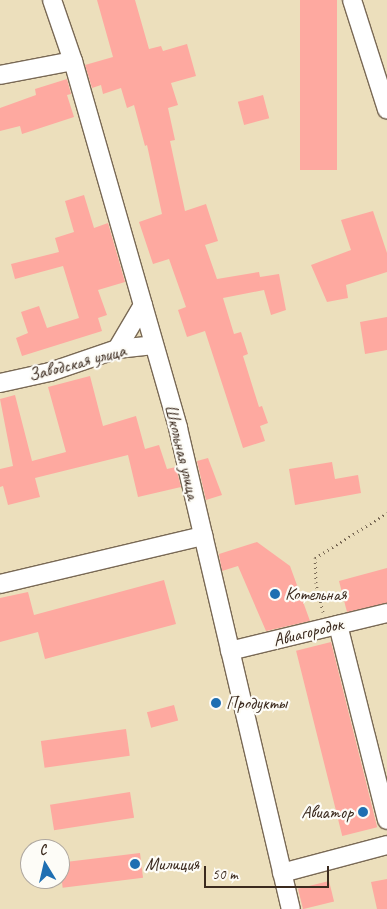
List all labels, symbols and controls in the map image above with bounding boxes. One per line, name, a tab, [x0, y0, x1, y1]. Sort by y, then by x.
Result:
street label: Заводская улица	[25, 339, 129, 387]
street label: Школьная улица	[160, 402, 204, 502]
place label: Котельная	[285, 583, 347, 605]
marker: Котельная	[269, 588, 281, 600]
street label: Авиагородок	[271, 613, 345, 651]
place label: Продукты	[226, 692, 287, 714]
marker: Продукты	[210, 697, 222, 709]
place label: Авиатор	[301, 801, 353, 823]
marker: Авиатор	[357, 806, 369, 818]
north arrow	[20, 839, 70, 889]
text: С	[38, 841, 47, 859]
place label: Милиция	[145, 853, 199, 875]
scale bar	[207, 856, 332, 888]
marker: Милиция	[129, 858, 141, 870]
text: 50 m	[212, 865, 238, 884]

